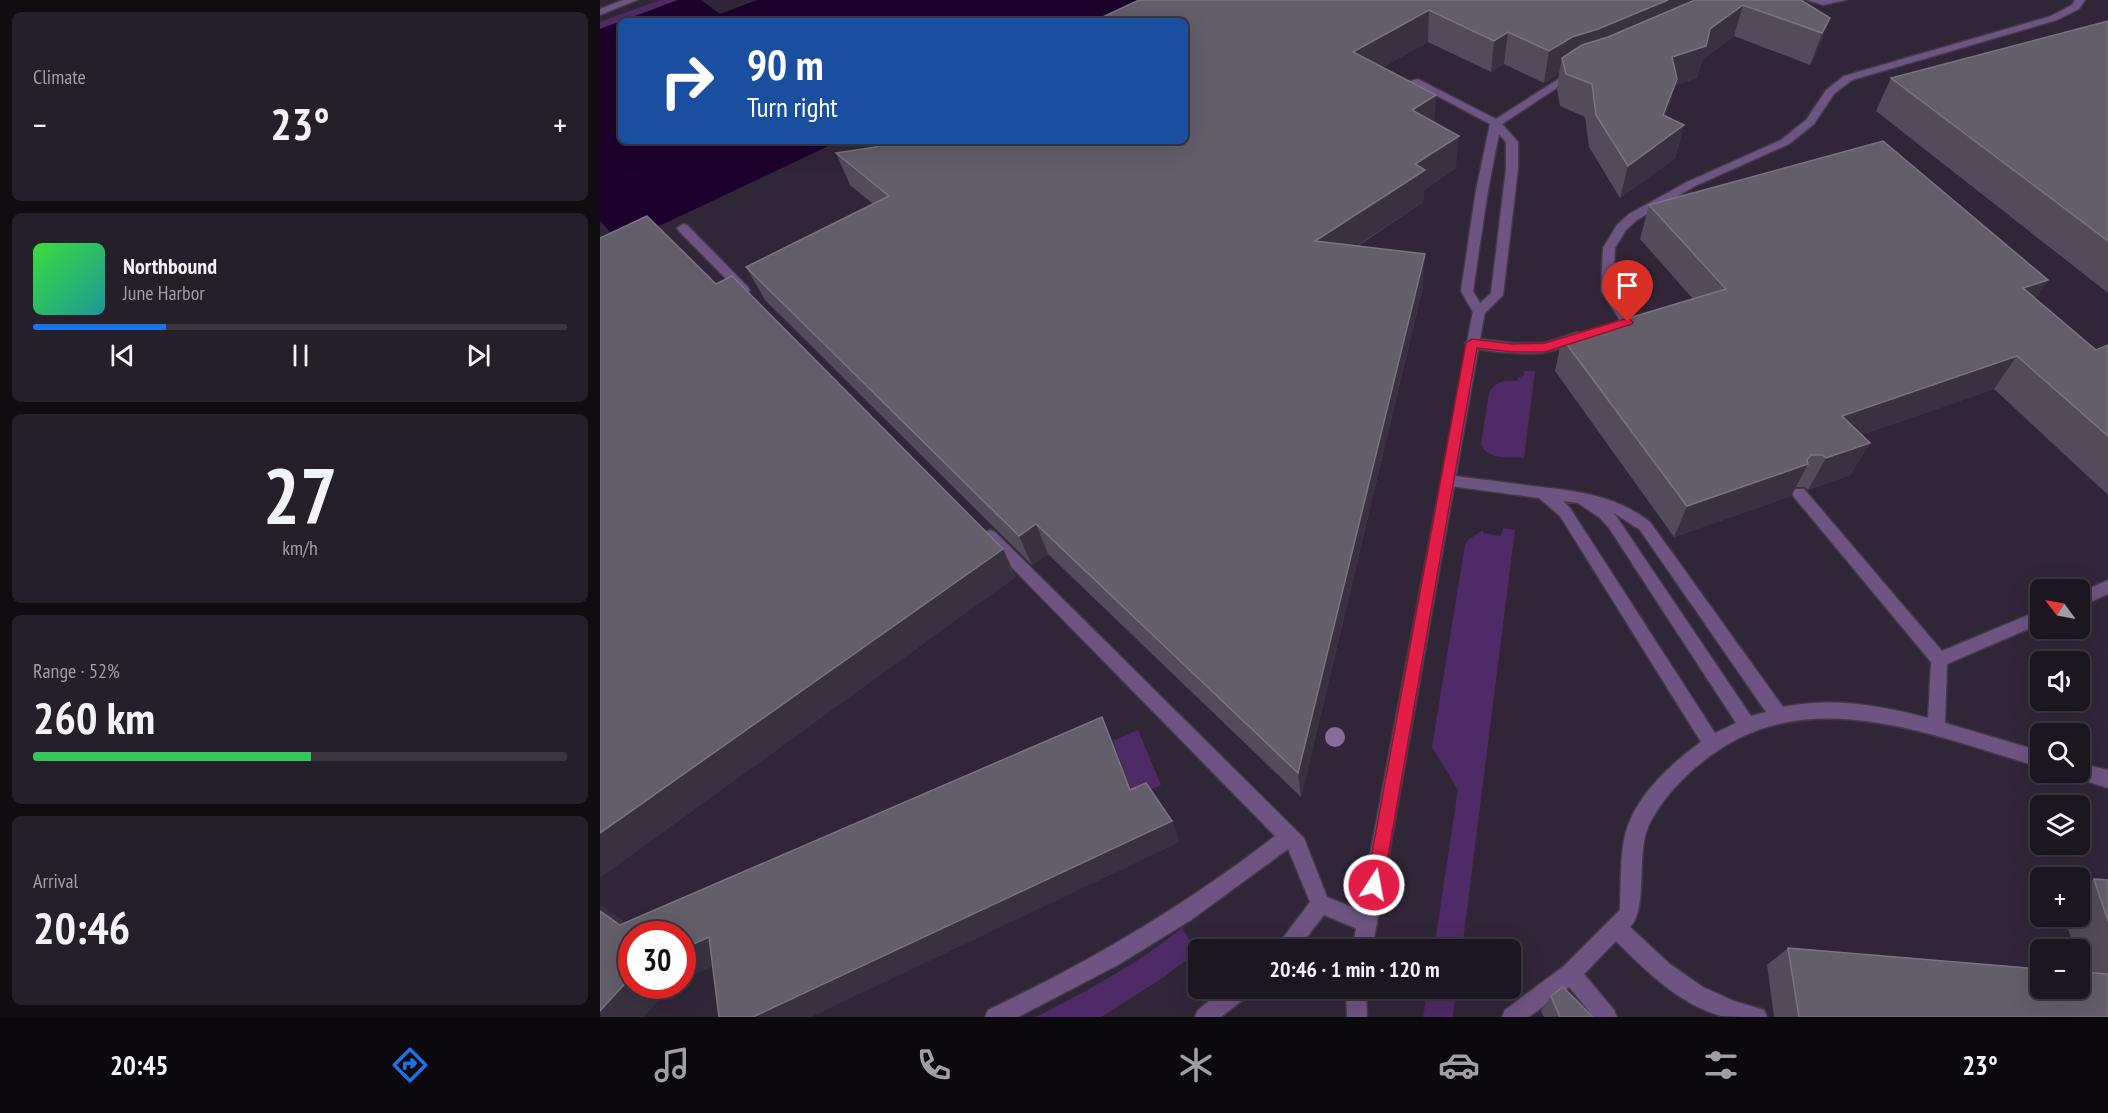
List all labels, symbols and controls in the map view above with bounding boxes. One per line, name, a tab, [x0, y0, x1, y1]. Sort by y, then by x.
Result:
text: 90 m	[747, 37, 824, 92]
icon: right	[648, 42, 726, 120]
text: Climate	[33, 64, 86, 90]
text: Turn right	[747, 90, 838, 124]
text: 23°	[270, 94, 330, 152]
text: −	[33, 103, 47, 146]
text: +	[553, 103, 567, 146]
text: Northbound	[123, 252, 217, 280]
pin	[1602, 260, 1653, 322]
icon: arrive	[1611, 269, 1644, 302]
text: June Harbor	[123, 280, 205, 306]
icon: previous	[106, 339, 139, 372]
icon: pause	[284, 339, 317, 372]
icon: next	[462, 339, 495, 372]
text: 27	[263, 445, 337, 546]
text: km/h	[282, 535, 318, 561]
north arrow	[2030, 579, 2090, 639]
map controls	[2030, 579, 2090, 999]
button: sound	[2030, 651, 2090, 711]
text: Range · 52%	[33, 658, 120, 684]
text: 260 km	[33, 688, 155, 746]
button: search	[2030, 723, 2090, 783]
button: layers	[2030, 795, 2090, 855]
position arrow	[1342, 853, 1406, 917]
button: +	[2030, 867, 2090, 927]
text: Arrival	[33, 868, 78, 894]
text: 20:46	[33, 898, 130, 956]
speed limit sign: 30	[618, 921, 696, 999]
button: −	[2030, 939, 2090, 999]
text: 20:46 · 1 min · 120 m	[1269, 955, 1440, 983]
icon: directions	[389, 1044, 431, 1086]
icon: music	[651, 1044, 693, 1086]
icon: phone	[913, 1044, 955, 1086]
icon: climate	[1175, 1044, 1217, 1086]
icon: car	[1438, 1044, 1480, 1086]
icon: filters	[1700, 1044, 1742, 1086]
text: 20:45	[110, 1048, 169, 1082]
text: 23°	[1962, 1048, 1998, 1082]

